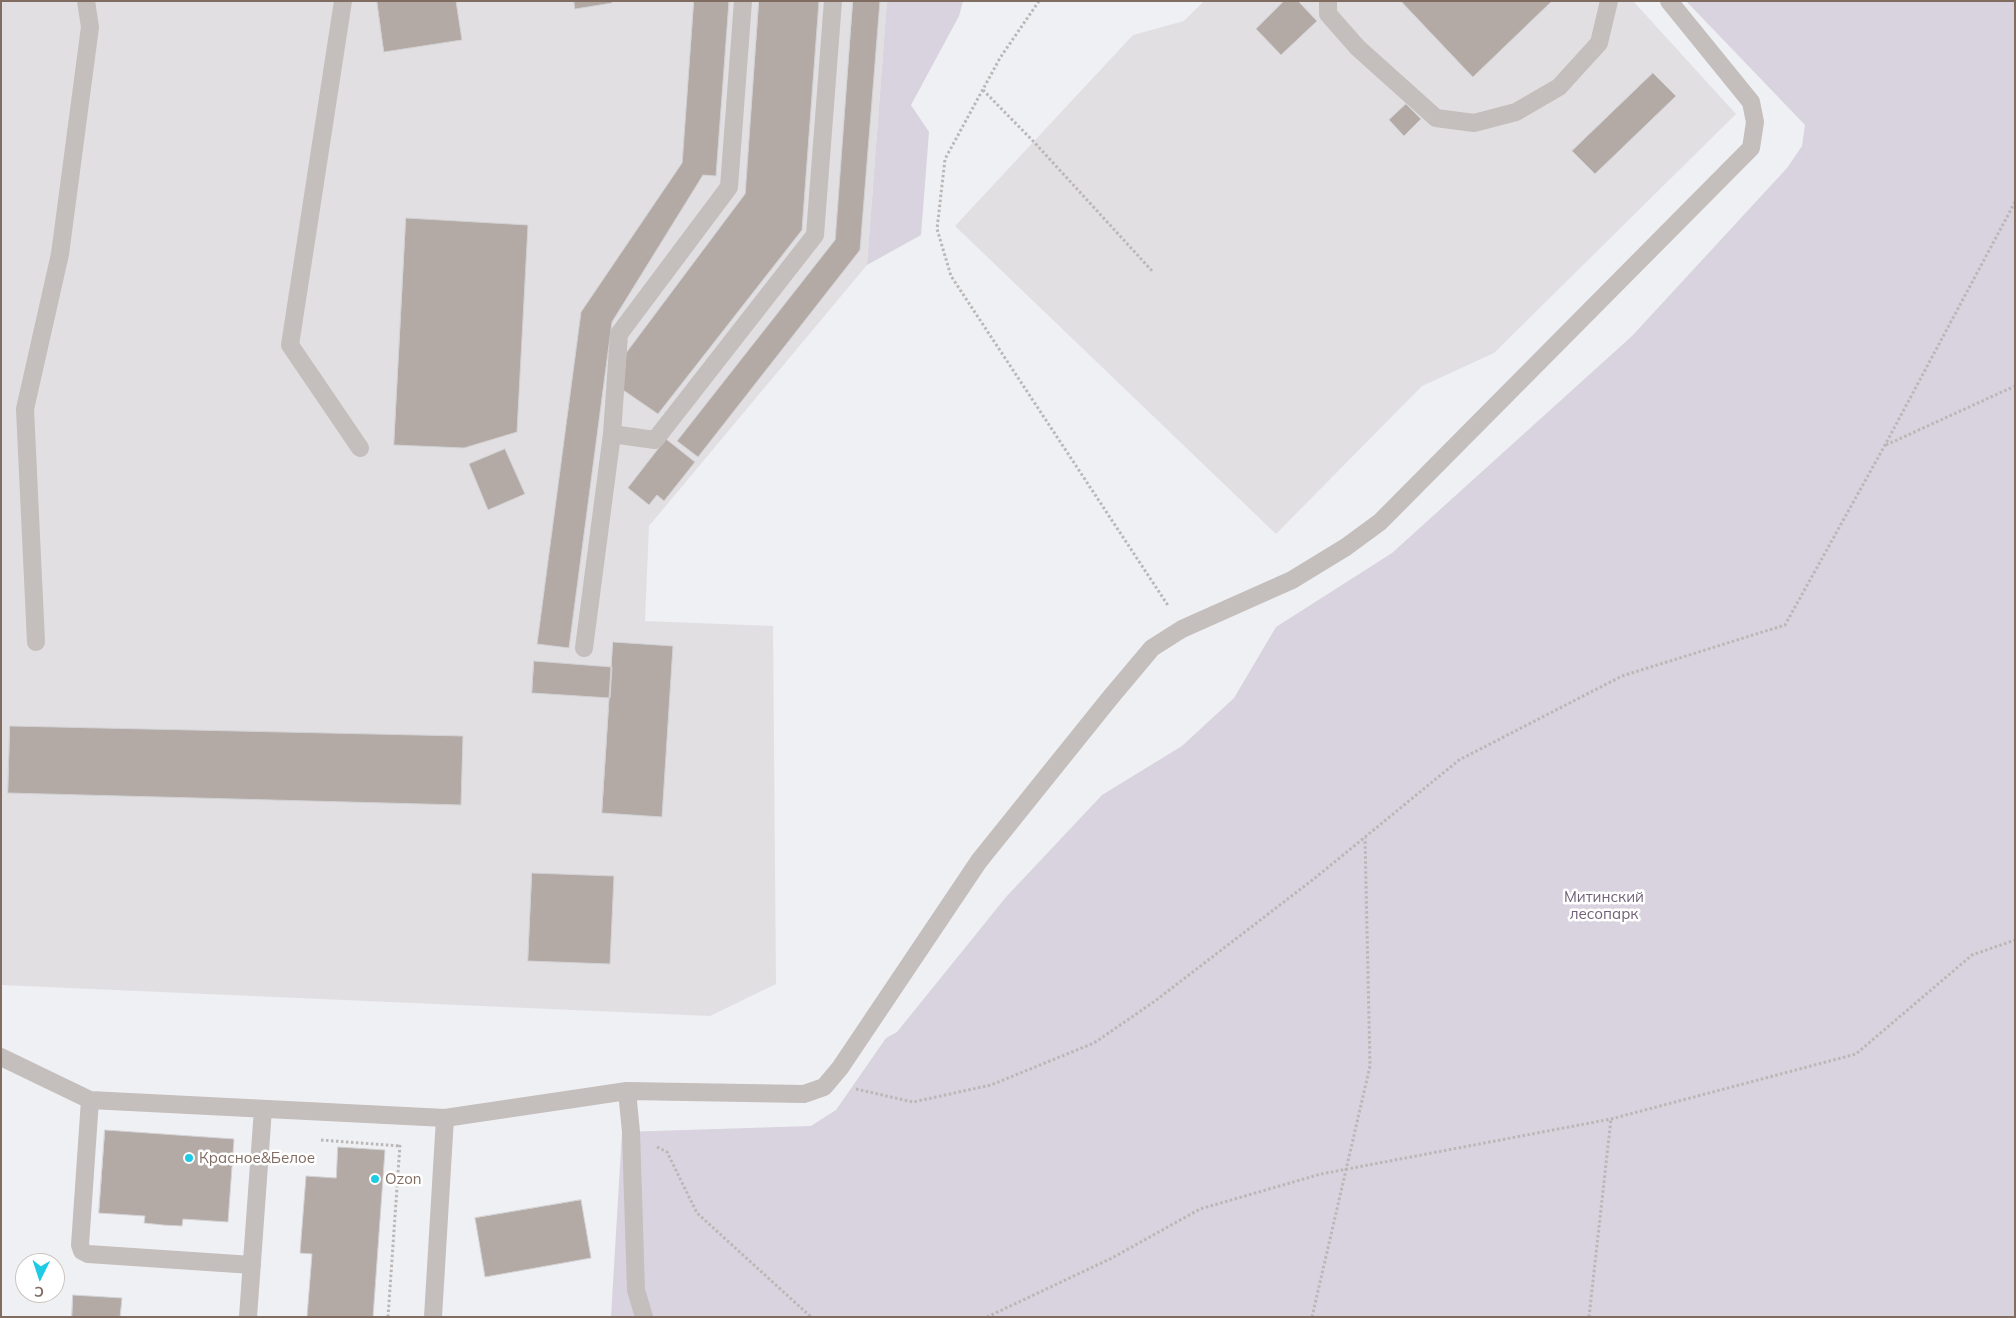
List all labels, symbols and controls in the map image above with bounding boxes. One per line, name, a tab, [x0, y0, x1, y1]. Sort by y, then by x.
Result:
park label: Митинский лесопарк	[1564, 888, 1644, 923]
place label: Красное&Белое	[199, 1149, 315, 1167]
marker: Красное&Белое	[183, 1152, 195, 1164]
place label: Ozon	[385, 1170, 422, 1188]
marker: Ozon	[369, 1173, 381, 1185]
north arrow	[15, 1253, 65, 1303]
text: С	[34, 1283, 44, 1301]

